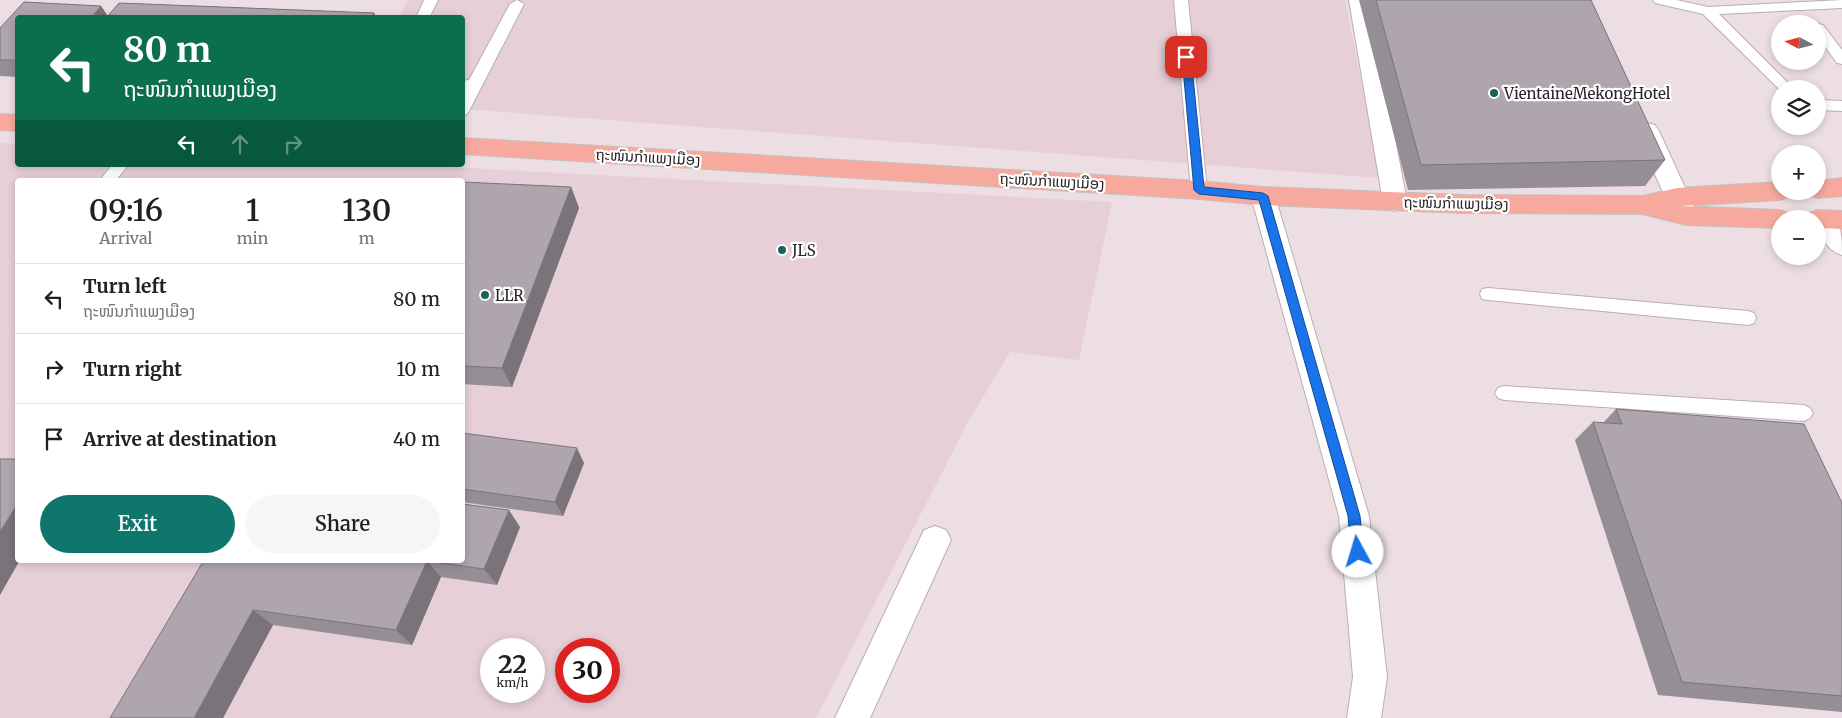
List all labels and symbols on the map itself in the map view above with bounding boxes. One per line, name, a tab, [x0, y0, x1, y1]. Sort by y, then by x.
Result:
north arrow	[1771, 15, 1826, 70]
pin	[1165, 36, 1207, 78]
place label: VientaineMekongHotel	[1503, 84, 1671, 103]
marker: VientaineMekongHotel	[1488, 87, 1500, 99]
street label: ຖະໜົນກຳແພງເມືອງ	[595, 145, 701, 169]
street label: ຖະໜົນກຳແພງເມືອງ	[999, 169, 1105, 193]
street label: ຖະໜົນກຳແພງເມືອງ	[1403, 193, 1509, 213]
place label: JLS	[791, 241, 816, 260]
marker: JLS	[776, 244, 788, 256]
place label: LLR	[495, 286, 524, 305]
marker: LLR	[479, 289, 491, 301]
position arrow	[1331, 525, 1383, 577]
speed limit sign: 30	[555, 638, 620, 703]

